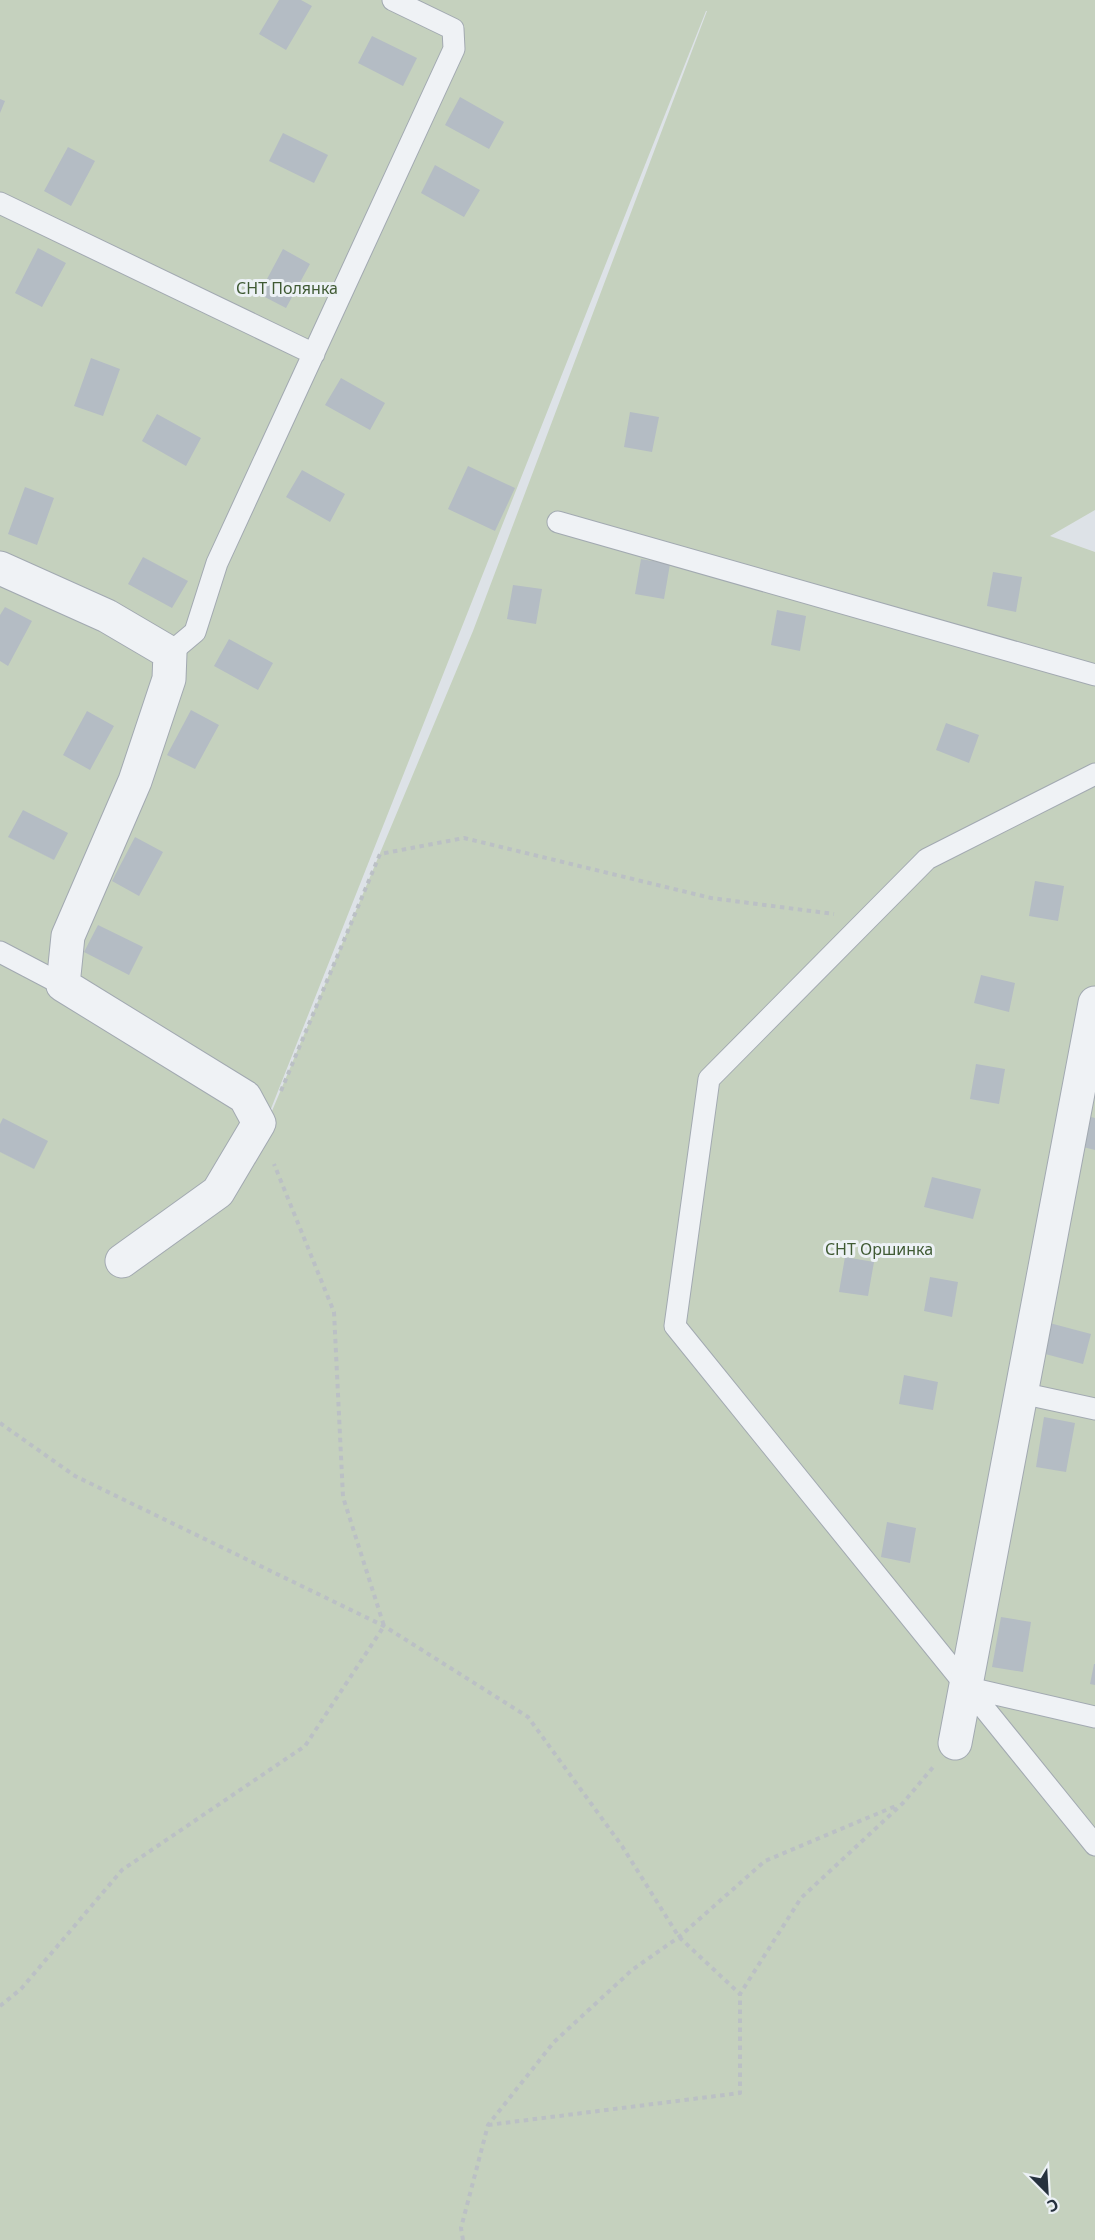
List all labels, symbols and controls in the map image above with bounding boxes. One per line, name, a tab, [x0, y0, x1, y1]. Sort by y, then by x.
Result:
park label: СНТ Полянка	[236, 277, 338, 299]
park label: СНТ Оршинка	[825, 1238, 933, 1260]
north arrow	[1017, 2162, 1077, 2222]
text: С	[1044, 2194, 1062, 2218]

